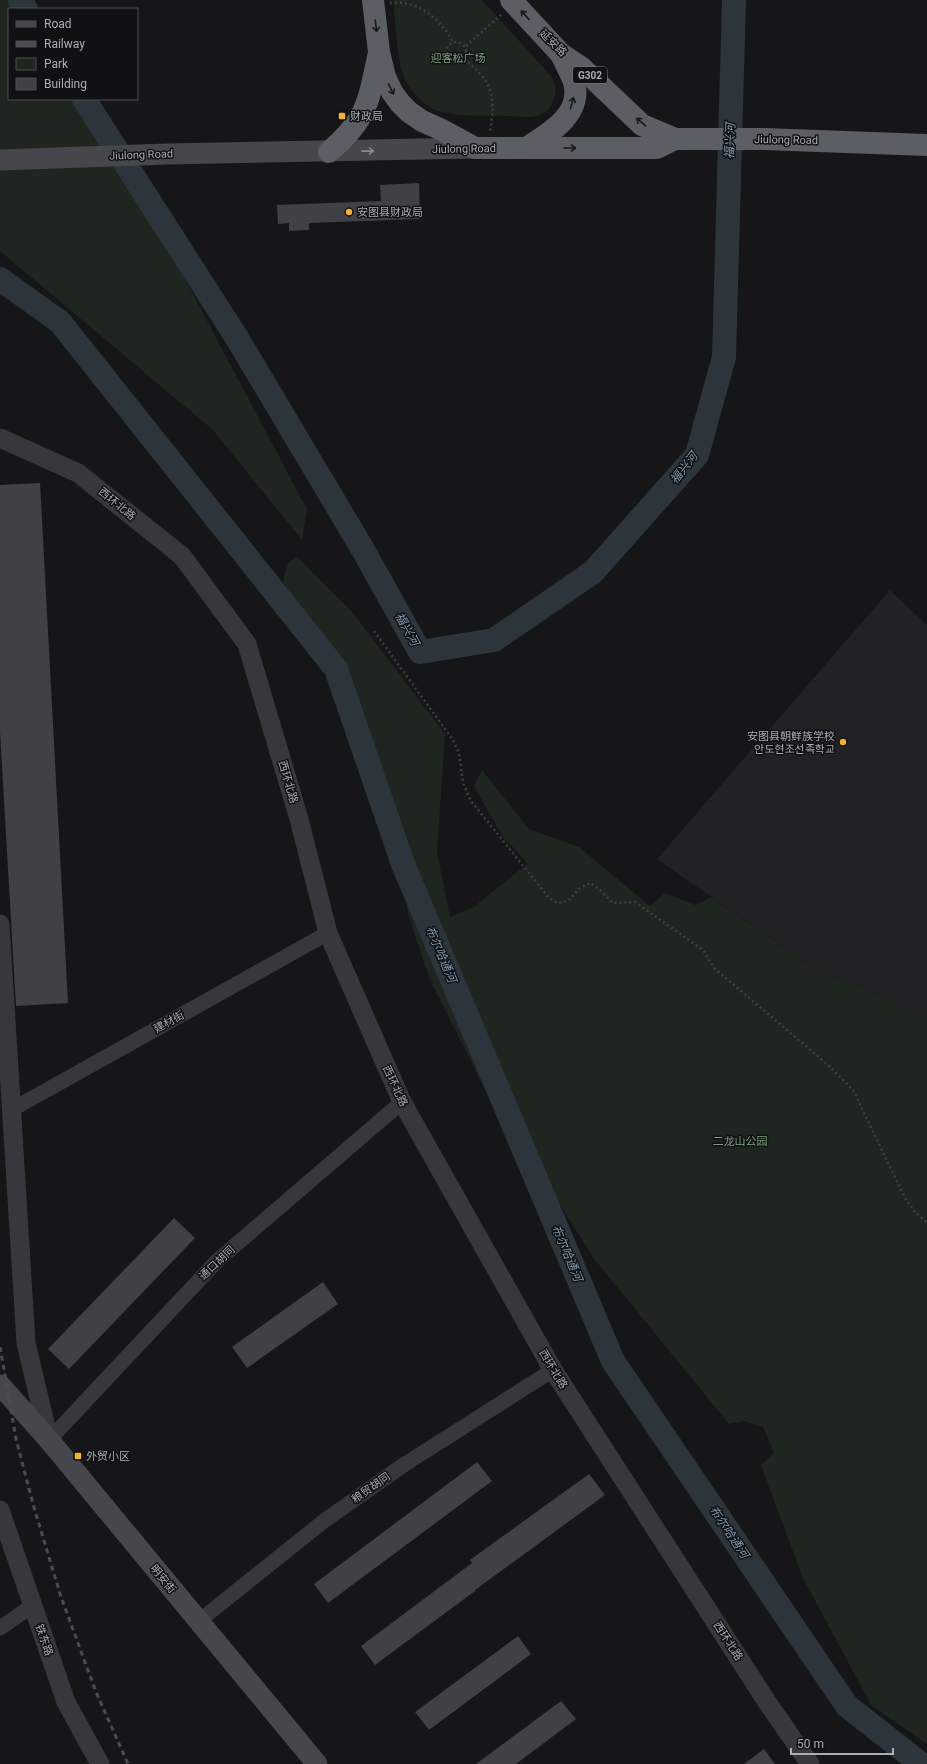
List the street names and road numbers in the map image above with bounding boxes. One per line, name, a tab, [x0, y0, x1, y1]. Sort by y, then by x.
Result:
street label: 延安路	[537, 27, 569, 59]
road number: G302	[573, 67, 607, 83]
street label: Jiulong Road	[754, 133, 818, 147]
street label: Jiulong Road	[432, 142, 496, 156]
street label: Jiulong Road	[109, 147, 173, 163]
street label: 西环北路	[96, 485, 138, 523]
street label: 西环北路	[276, 759, 300, 805]
street label: 建材街	[151, 1008, 187, 1036]
street label: 西环北路	[380, 1063, 410, 1109]
street label: 通口胡同	[196, 1243, 238, 1283]
street label: 西环北路	[536, 1347, 570, 1391]
street label: 粮贸胡同	[349, 1470, 393, 1506]
street label: 明安街	[147, 1562, 179, 1596]
street label: 西环北路	[711, 1619, 745, 1663]
street label: 铁东路	[32, 1622, 56, 1658]

